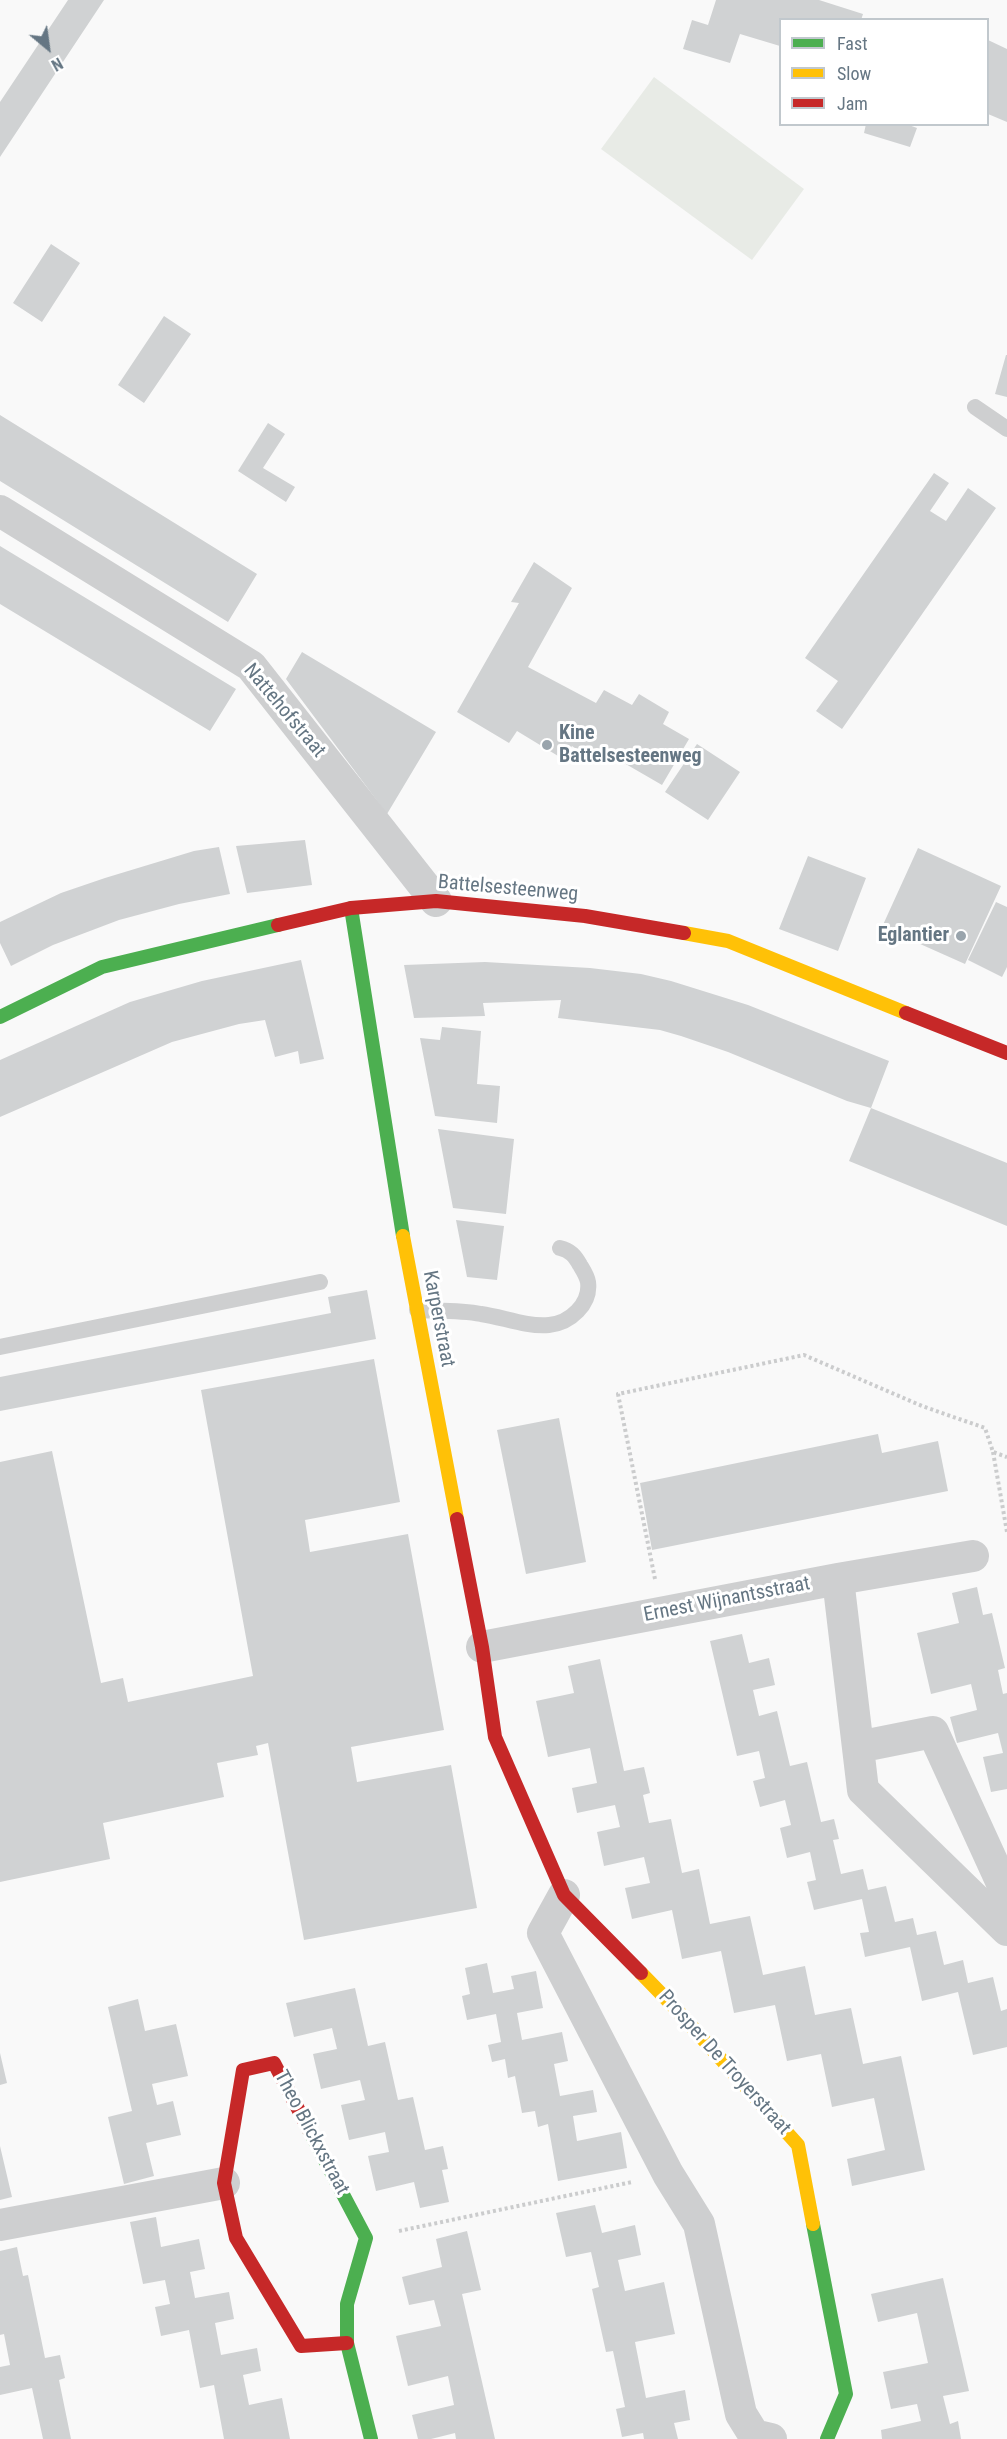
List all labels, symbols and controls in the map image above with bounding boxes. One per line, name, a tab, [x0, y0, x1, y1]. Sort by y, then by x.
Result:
north arrow	[18, 18, 78, 78]
legend	[779, 18, 989, 126]
text: Fast	[837, 33, 868, 54]
text: N	[48, 53, 66, 75]
text: Slow	[837, 63, 871, 84]
text: Jam	[837, 93, 868, 114]
street label: Nattehofstraat	[238, 659, 330, 763]
place label: Kine Battelsesteenweg	[559, 722, 702, 769]
marker: Kine Battelsesteenweg	[540, 738, 554, 752]
street label: Battelsesteenweg	[437, 871, 579, 907]
place label: Eglantier	[878, 924, 949, 948]
marker: Eglantier	[954, 929, 968, 943]
street label: Karperstraat	[417, 1269, 459, 1369]
street label: Ernest Wijnantsstraat	[642, 1572, 812, 1628]
street label: Prosper De Troyerstraat	[653, 1986, 795, 2140]
street label: Theo Blickxstraat	[268, 2067, 354, 2199]

